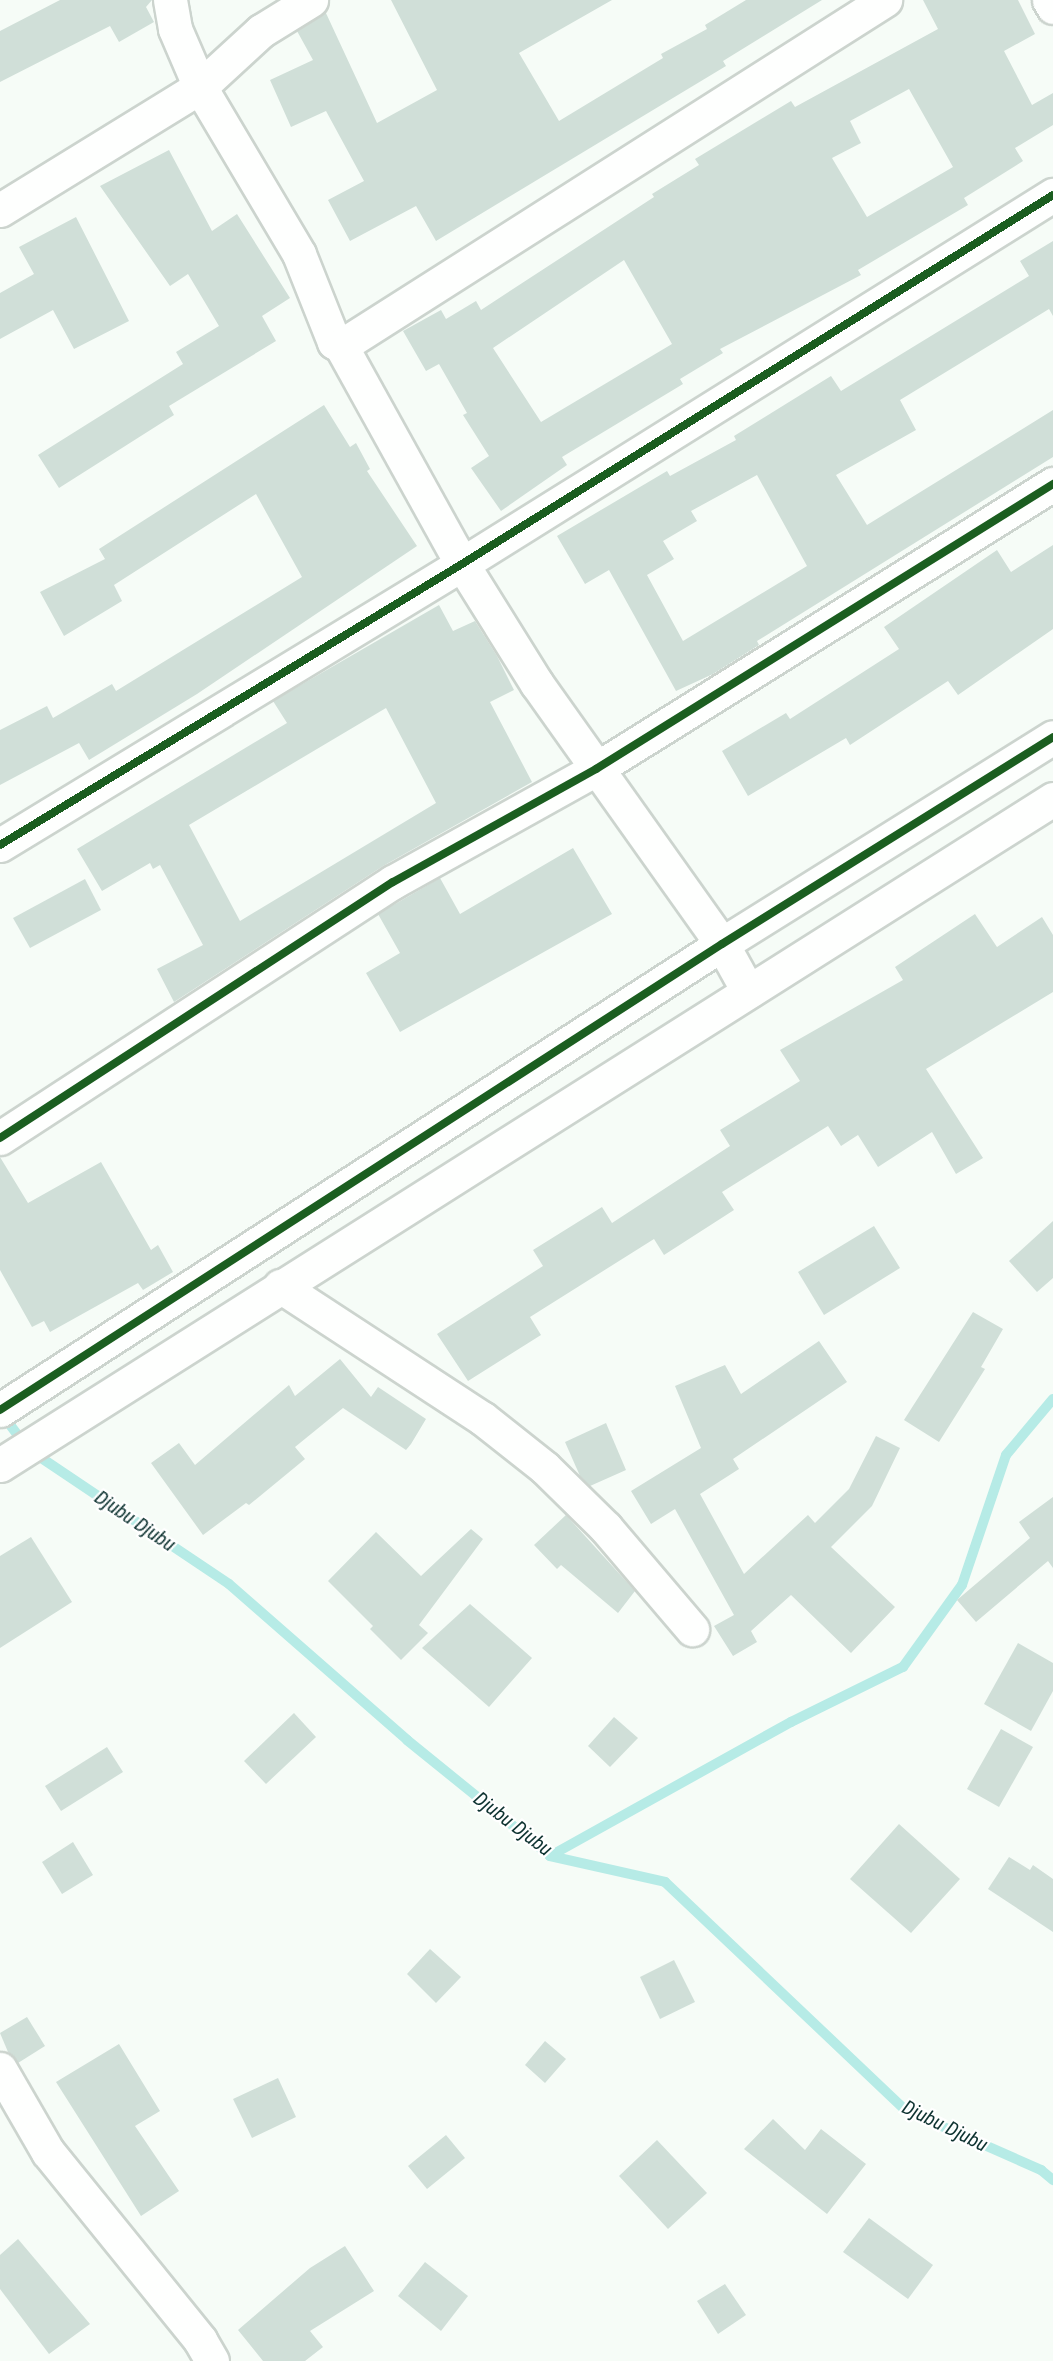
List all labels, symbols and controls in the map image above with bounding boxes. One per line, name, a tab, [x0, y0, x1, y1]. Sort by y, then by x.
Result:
water label: Djubu Djubu	[90, 1485, 180, 1557]
water label: Djubu Djubu	[469, 1787, 557, 1861]
water label: Djubu Djubu	[898, 2095, 992, 2157]

